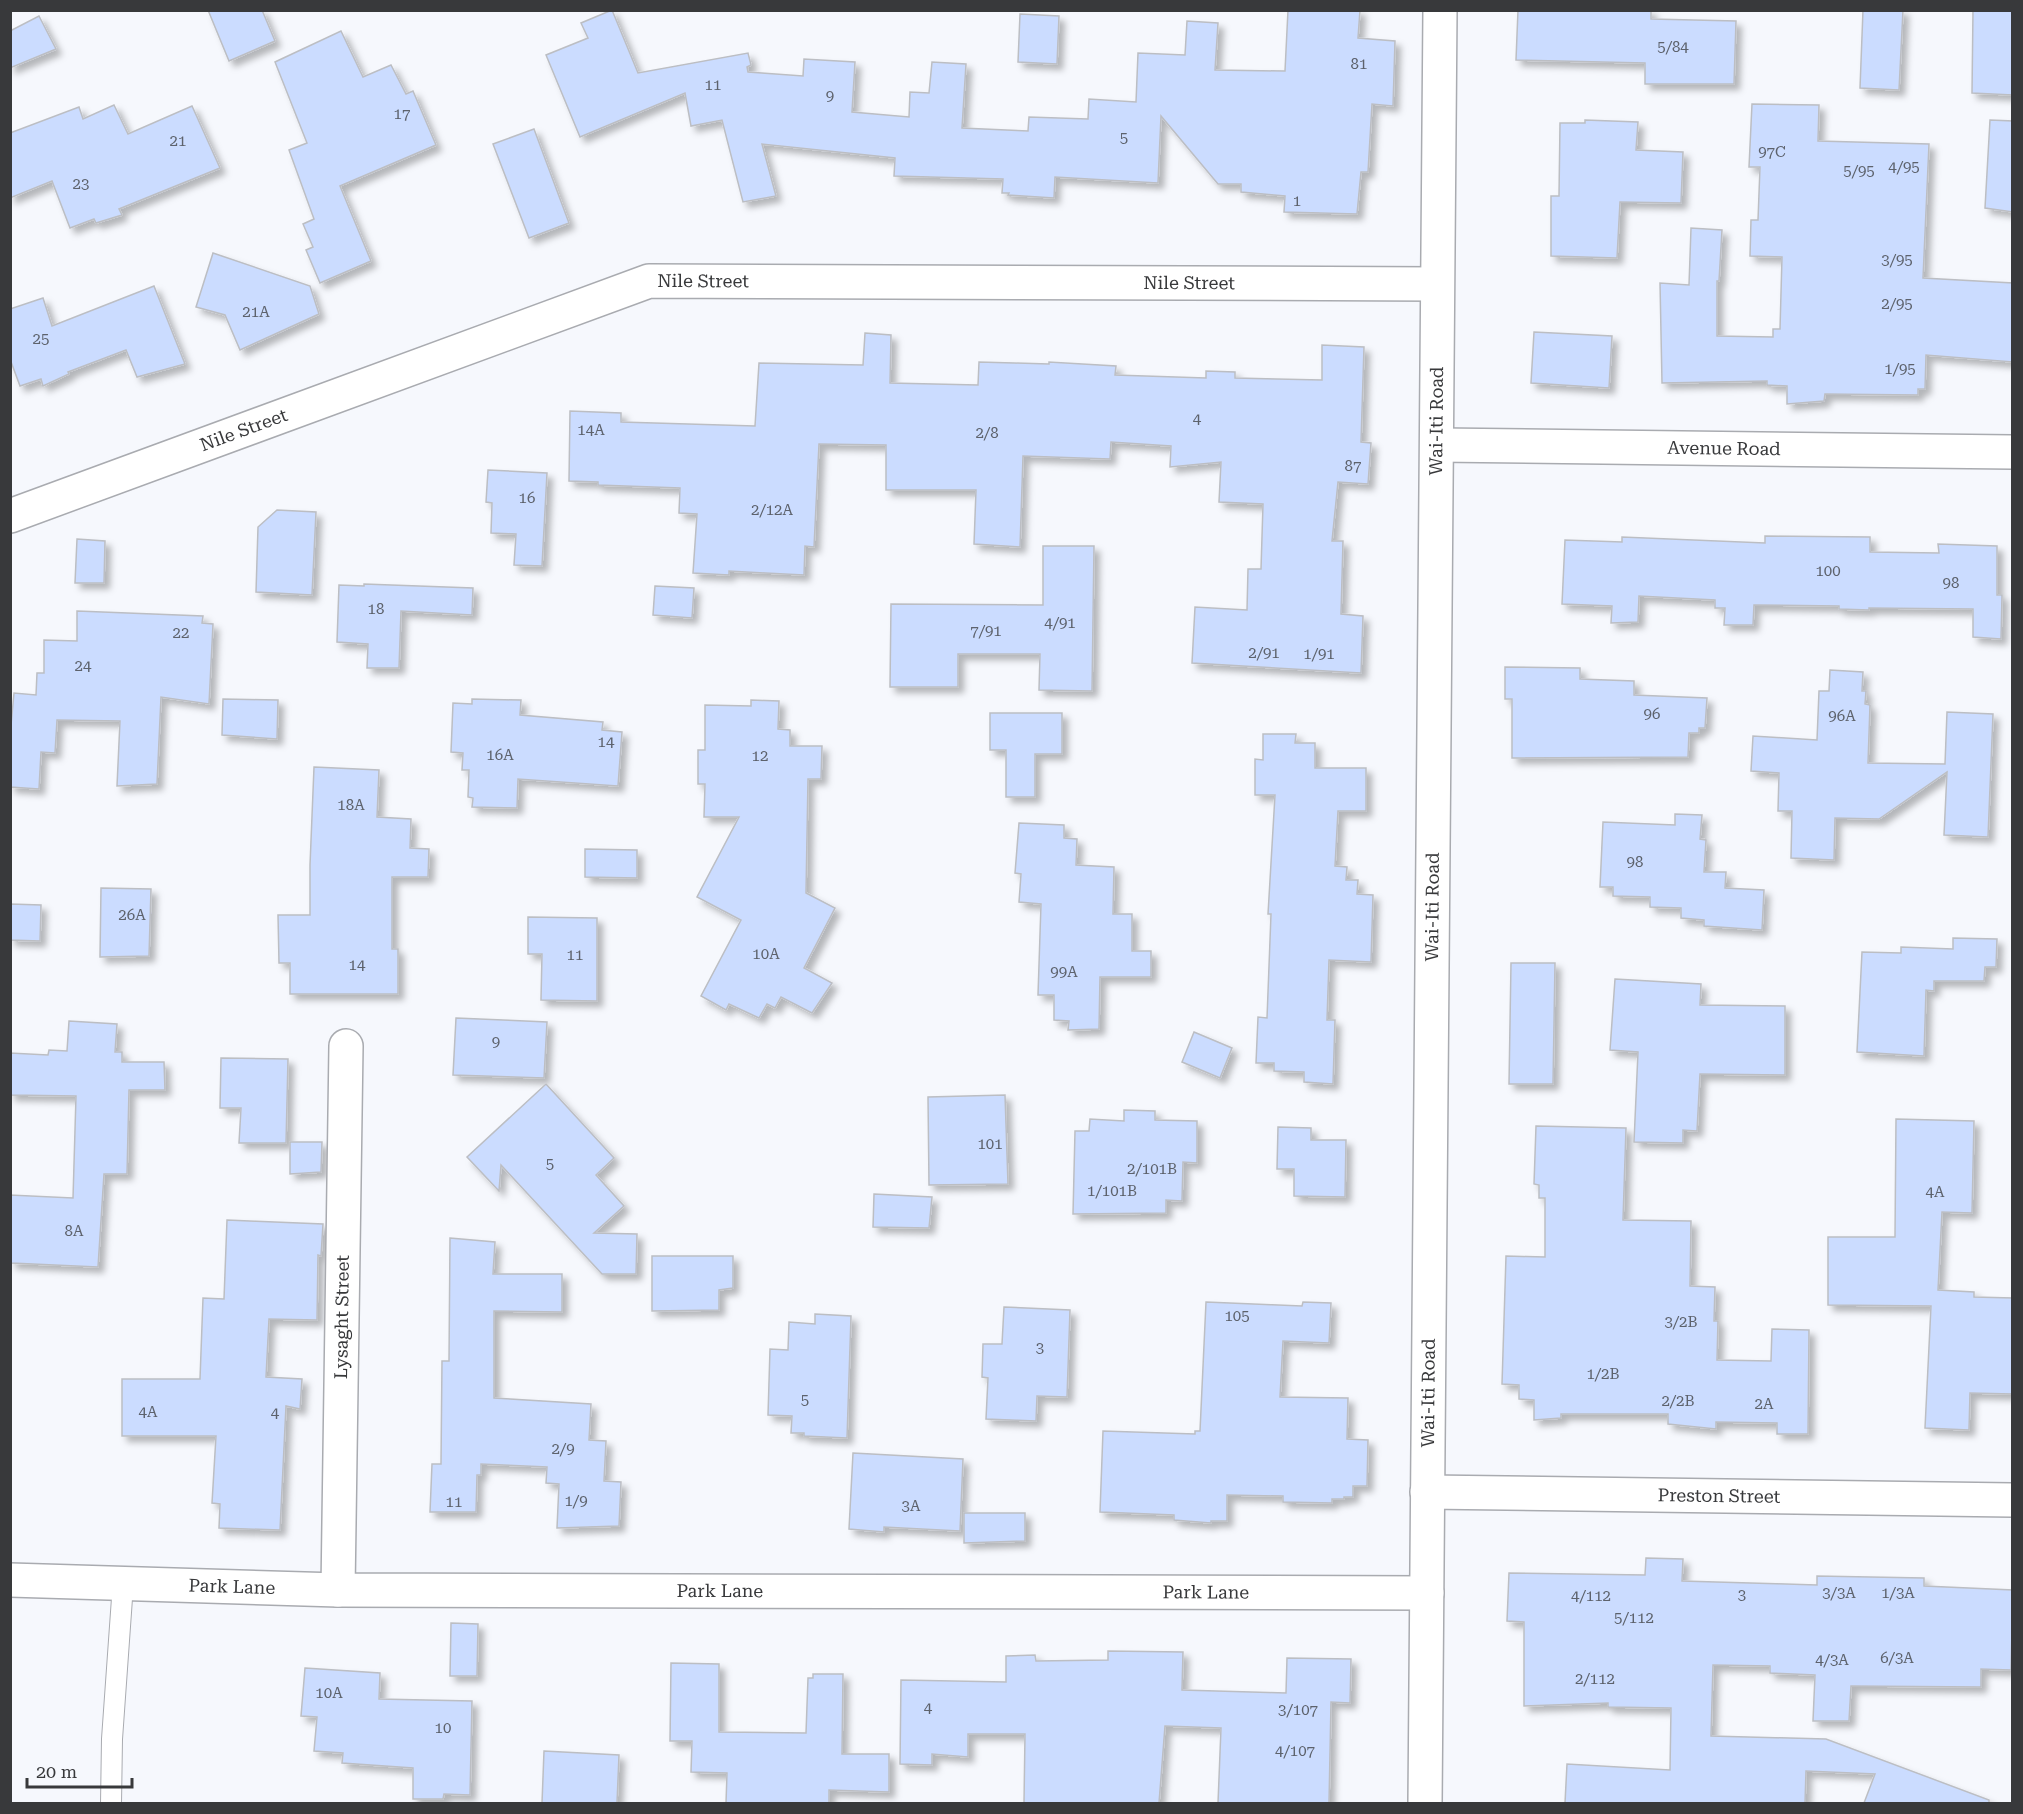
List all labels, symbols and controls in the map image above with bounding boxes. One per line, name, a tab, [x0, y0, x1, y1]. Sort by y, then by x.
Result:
house number: 5/84	[1657, 38, 1689, 56]
house number: 81	[1351, 55, 1367, 73]
house number: 11	[705, 76, 721, 94]
house number: 9	[826, 87, 834, 105]
house number: 17	[394, 105, 410, 123]
house number: 5	[1120, 129, 1128, 147]
house number: 21	[170, 132, 186, 150]
house number: 97C	[1758, 143, 1786, 161]
house number: 4/95	[1888, 158, 1920, 176]
house number: 5/95	[1843, 162, 1875, 180]
house number: 23	[73, 175, 89, 193]
house number: 1	[1293, 192, 1301, 210]
house number: 3/95	[1881, 251, 1913, 269]
street label: Nile Street	[657, 270, 749, 291]
street label: Nile Street	[1143, 272, 1235, 293]
house number: 2/95	[1881, 295, 1913, 313]
house number: 21A	[242, 303, 270, 321]
house number: 25	[33, 330, 49, 348]
house number: 1/95	[1884, 360, 1916, 378]
street label: Wai-Iti Road	[1425, 366, 1447, 476]
street label: Nile Street	[197, 404, 291, 455]
house number: 4	[1193, 410, 1202, 428]
house number: 14A	[577, 421, 605, 439]
house number: 2/8	[975, 424, 999, 442]
street label: Avenue Road	[1667, 437, 1781, 459]
house number: 87	[1345, 457, 1361, 475]
house number: 16	[519, 489, 535, 507]
house number: 2/12A	[751, 501, 794, 519]
house number: 100	[1815, 562, 1841, 580]
house number: 98	[1943, 574, 1959, 592]
house number: 18	[368, 600, 384, 618]
house number: 4/91	[1044, 614, 1076, 632]
house number: 7/91	[970, 622, 1002, 640]
house number: 22	[173, 624, 189, 642]
house number: 2/91	[1248, 644, 1280, 662]
house number: 1/91	[1303, 645, 1335, 663]
house number: 24	[75, 657, 92, 675]
house number: 96	[1644, 705, 1660, 723]
house number: 96A	[1828, 707, 1856, 725]
house number: 14	[598, 733, 615, 751]
house number: 16A	[486, 746, 514, 764]
house number: 12	[752, 747, 768, 765]
house number: 18A	[337, 796, 365, 814]
street label: Wai-Iti Road	[1421, 852, 1443, 962]
house number: 98	[1627, 853, 1643, 871]
house number: 26A	[118, 906, 146, 924]
house number: 10A	[752, 945, 780, 963]
house number: 11	[567, 946, 583, 964]
house number: 14	[349, 956, 366, 974]
house number: 99A	[1050, 963, 1078, 981]
house number: 9	[492, 1033, 500, 1051]
house number: 101	[977, 1135, 1003, 1153]
house number: 5	[546, 1155, 554, 1173]
house number: 2/101B	[1127, 1160, 1177, 1178]
house number: 1/101B	[1087, 1182, 1137, 1200]
house number: 4A	[1926, 1183, 1945, 1201]
house number: 8A	[65, 1222, 84, 1240]
street label: Lysaght Street	[330, 1254, 353, 1379]
house number: 105	[1224, 1307, 1250, 1325]
house number: 3/2B	[1664, 1313, 1698, 1331]
street label: Wai-Iti Road	[1417, 1338, 1439, 1448]
house number: 3	[1036, 1339, 1044, 1357]
house number: 1/2B	[1586, 1365, 1620, 1383]
house number: 5	[801, 1391, 809, 1409]
house number: 2/2B	[1661, 1392, 1695, 1410]
house number: 2A	[1755, 1395, 1774, 1413]
house number: 4A	[139, 1403, 158, 1421]
house number: 4	[271, 1404, 280, 1422]
house number: 2/9	[551, 1440, 575, 1458]
street label: Preston Street	[1657, 1484, 1781, 1507]
house number: 1/9	[564, 1492, 588, 1510]
house number: 11	[446, 1493, 462, 1511]
house number: 3A	[902, 1497, 921, 1515]
street label: Park Lane	[188, 1574, 276, 1598]
street label: Park Lane	[676, 1580, 763, 1601]
street label: Park Lane	[1162, 1581, 1249, 1603]
house number: 3/3A	[1822, 1584, 1856, 1602]
house number: 1/3A	[1881, 1584, 1915, 1602]
house number: 3	[1738, 1586, 1746, 1604]
house number: 4/112	[1571, 1587, 1611, 1605]
house number: 5/112	[1614, 1609, 1654, 1627]
house number: 6/3A	[1880, 1649, 1914, 1667]
house number: 4/3A	[1815, 1651, 1849, 1669]
house number: 2/112	[1575, 1670, 1615, 1688]
house number: 10A	[315, 1684, 343, 1702]
house number: 4	[924, 1699, 933, 1717]
house number: 3/107	[1278, 1701, 1318, 1719]
house number: 10	[435, 1719, 451, 1737]
house number: 4/107	[1275, 1742, 1315, 1760]
scale bar	[27, 1751, 132, 1789]
text: 20 m	[36, 1761, 77, 1782]

